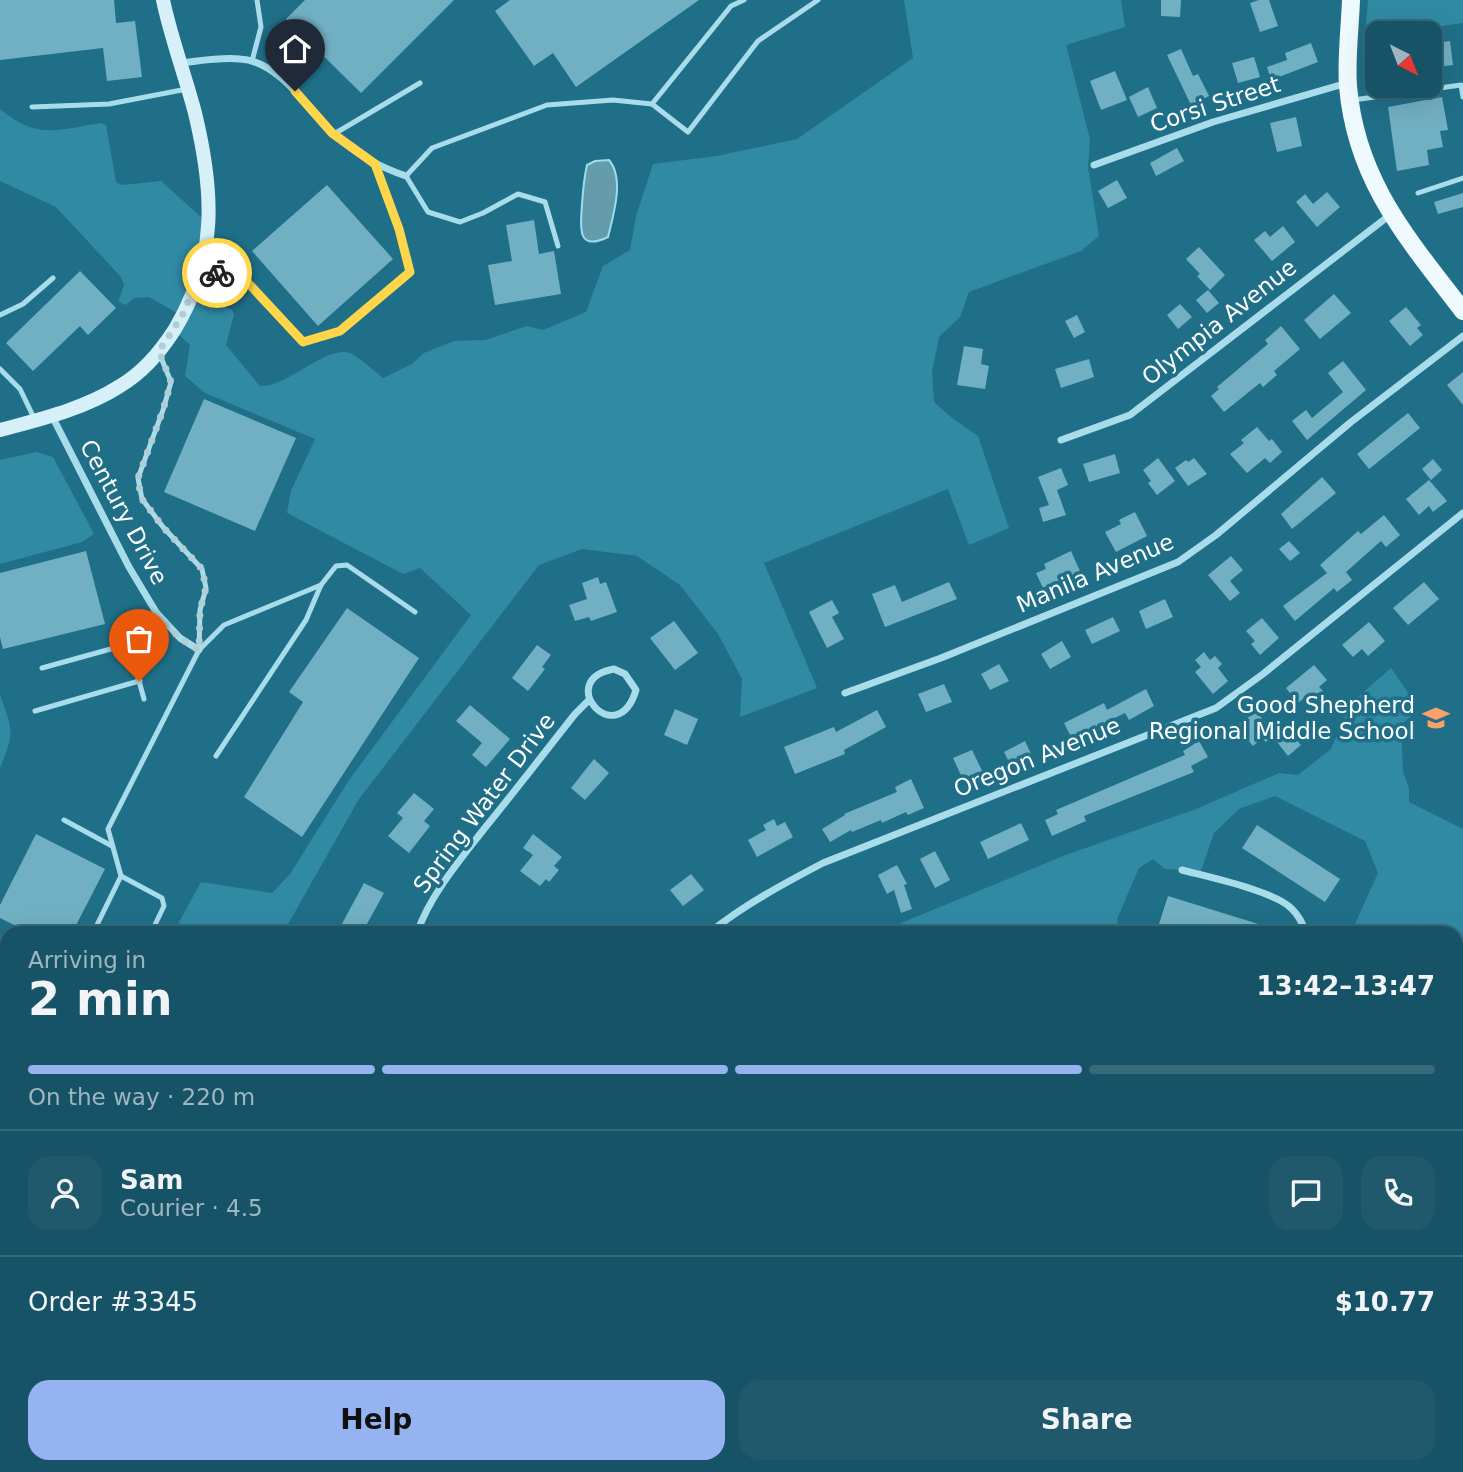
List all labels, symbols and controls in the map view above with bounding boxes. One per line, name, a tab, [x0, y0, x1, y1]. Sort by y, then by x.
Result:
pin	[265, 19, 325, 91]
north arrow	[1365, 21, 1442, 98]
map controls	[1365, 21, 1442, 98]
icon: home	[276, 30, 314, 68]
street label: Corsi Street	[1147, 71, 1283, 137]
courier	[182, 238, 252, 308]
icon: bike	[198, 254, 236, 292]
street label: Olympia Avenue	[1137, 254, 1301, 390]
street label: Century Drive	[75, 435, 173, 589]
street label: Manila Avenue	[1013, 528, 1177, 618]
pin	[109, 609, 169, 681]
icon: bag	[120, 620, 158, 658]
place label: Good Shepherd Regional Middle School	[1149, 692, 1415, 744]
school or university icon: Good Shepherd Regional Middle School	[1421, 703, 1451, 733]
street label: Spring Water Drive	[408, 708, 560, 898]
street label: Oregon Avenue	[950, 712, 1124, 802]
text: Arriving in	[28, 947, 146, 973]
text: 13:42–13:47	[1256, 971, 1435, 1001]
text: 2 min	[28, 972, 172, 1026]
text: On the way · 220 m	[28, 1084, 255, 1110]
button: person	[28, 1156, 102, 1230]
button: chat	[1269, 1156, 1343, 1230]
button: phone	[1361, 1156, 1435, 1230]
text: Sam	[120, 1165, 183, 1195]
text: Courier · 4.5	[120, 1195, 263, 1221]
text: Order #3345	[28, 1287, 198, 1317]
text: $10.77	[1335, 1287, 1435, 1317]
button: Help	[28, 1380, 725, 1460]
button: Share	[739, 1380, 1435, 1460]

